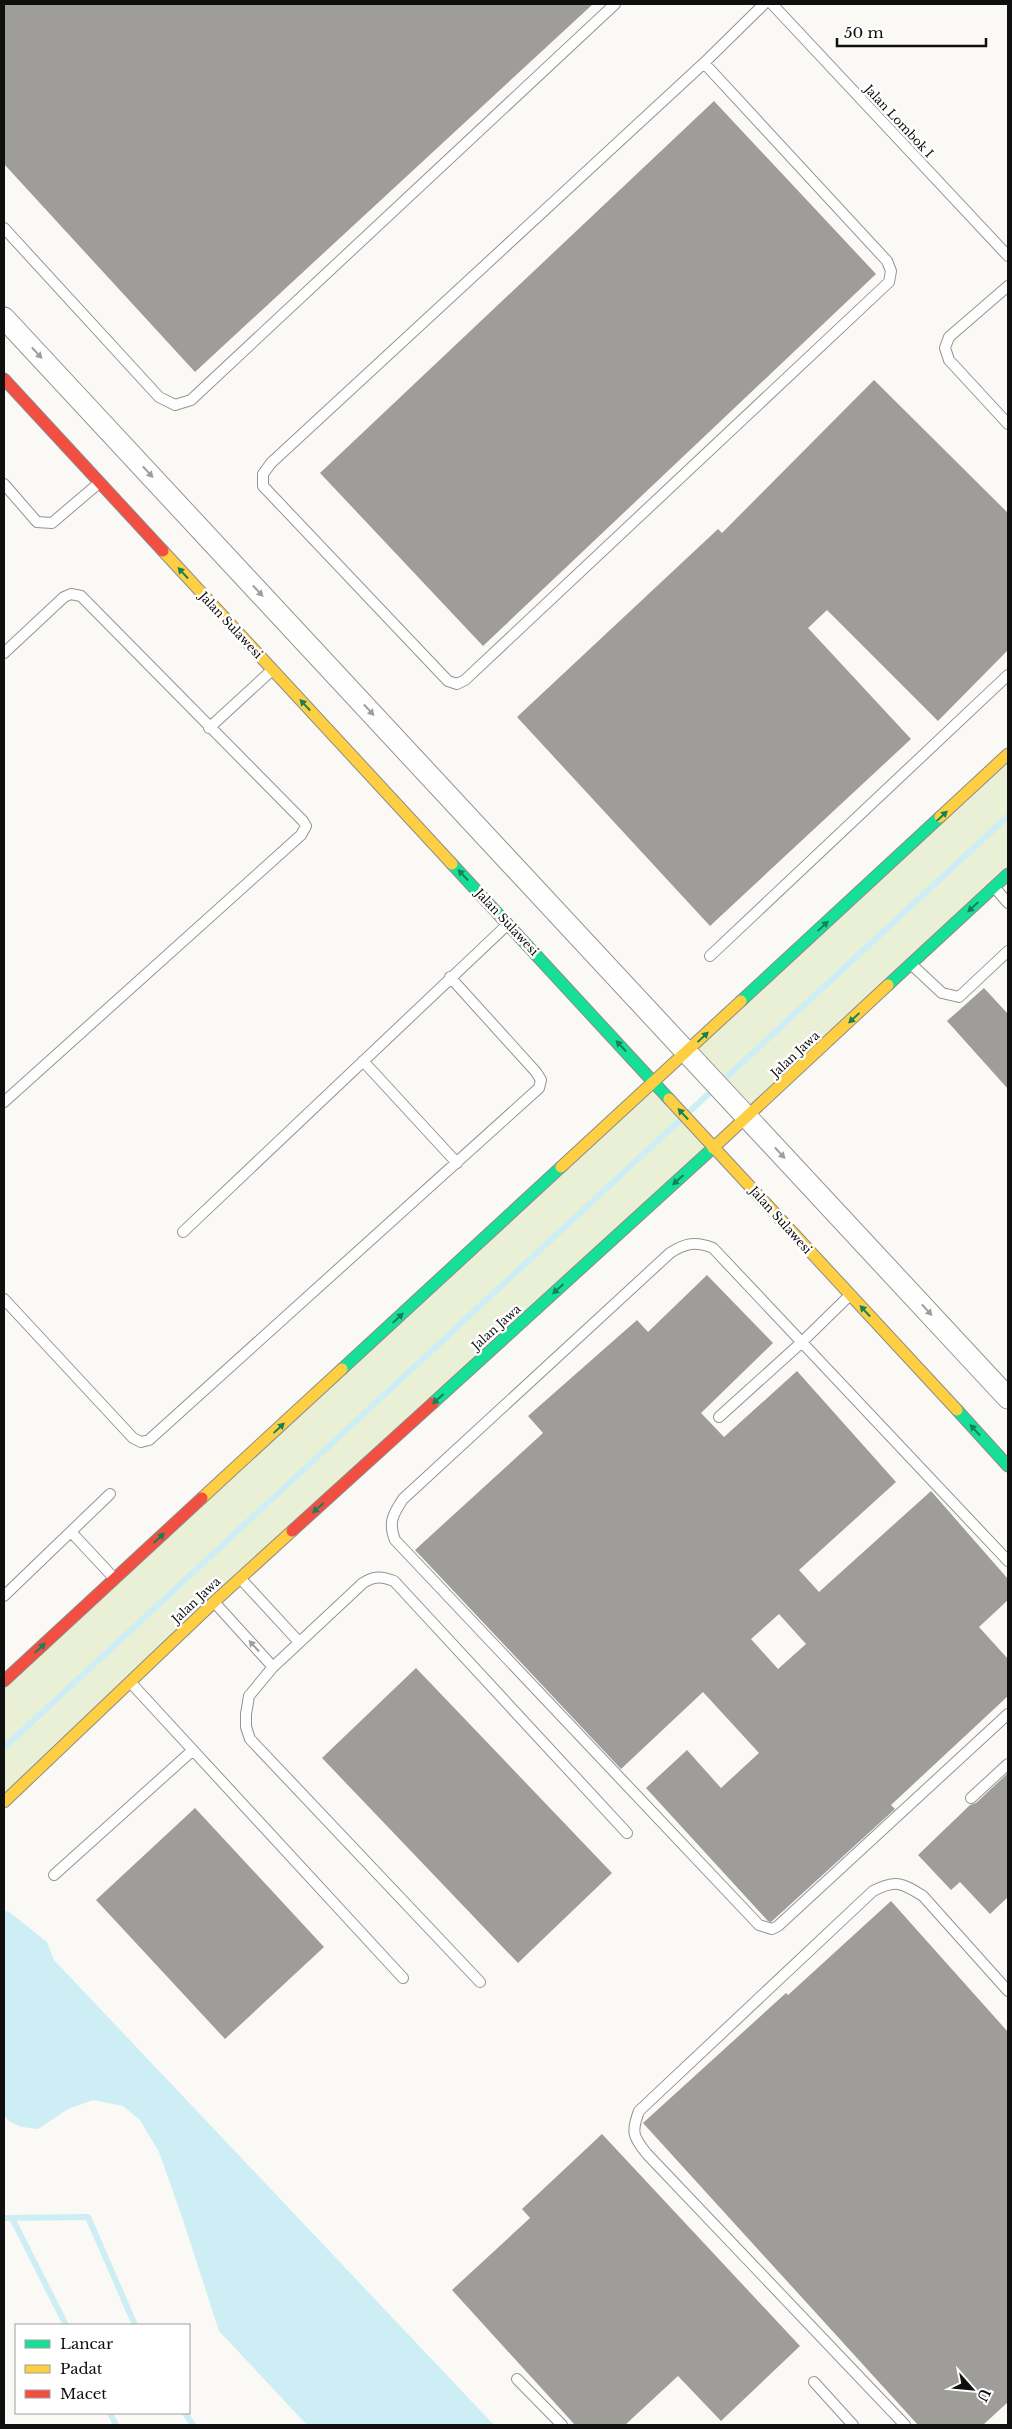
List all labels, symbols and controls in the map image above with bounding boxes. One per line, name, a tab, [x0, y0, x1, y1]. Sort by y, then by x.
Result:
scale bar	[837, 15, 986, 47]
text: 50 m	[844, 23, 884, 42]
street label: Jalan Lombok I	[860, 80, 937, 161]
one-way arrow	[31, 347, 43, 359]
one-way arrow	[142, 466, 154, 478]
one-way arrow	[177, 567, 189, 579]
one-way arrow	[252, 585, 264, 597]
street label: Jalan Sulawesi	[195, 587, 266, 661]
one-way arrow	[299, 699, 311, 711]
one-way arrow	[363, 704, 375, 716]
one-way arrow	[935, 810, 947, 822]
one-way arrow	[458, 869, 469, 882]
street label: Jalan Sulawesi	[471, 884, 542, 958]
one-way arrow	[967, 901, 979, 913]
one-way arrow	[816, 920, 828, 932]
one-way arrow	[848, 1012, 860, 1024]
street label: Jalan Jawa	[766, 1028, 823, 1082]
one-way arrow	[697, 1031, 709, 1043]
one-way arrow	[616, 1039, 627, 1052]
one-way arrow	[678, 1108, 689, 1121]
one-way arrow	[774, 1146, 786, 1158]
one-way arrow	[673, 1174, 685, 1186]
street label: Jalan Sulawesi	[745, 1182, 815, 1257]
one-way arrow	[552, 1284, 565, 1295]
street label: Jalan Jawa	[467, 1301, 524, 1354]
one-way arrow	[921, 1304, 932, 1317]
one-way arrow	[859, 1305, 870, 1318]
one-way arrow	[392, 1312, 404, 1324]
one-way arrow	[432, 1393, 444, 1405]
one-way arrow	[272, 1422, 284, 1434]
one-way arrow	[969, 1425, 981, 1437]
one-way arrow	[312, 1502, 324, 1514]
one-way arrow	[153, 1532, 165, 1544]
street label: Jalan Jawa	[167, 1574, 224, 1628]
one-way arrow	[248, 1640, 259, 1653]
one-way arrow	[33, 1642, 45, 1654]
legend	[15, 2324, 190, 2414]
text: Lancar	[60, 2334, 114, 2353]
text: Padat	[60, 2359, 103, 2378]
north arrow	[947, 2364, 997, 2414]
text: Macet	[60, 2384, 107, 2403]
text: U	[972, 2385, 994, 2405]

